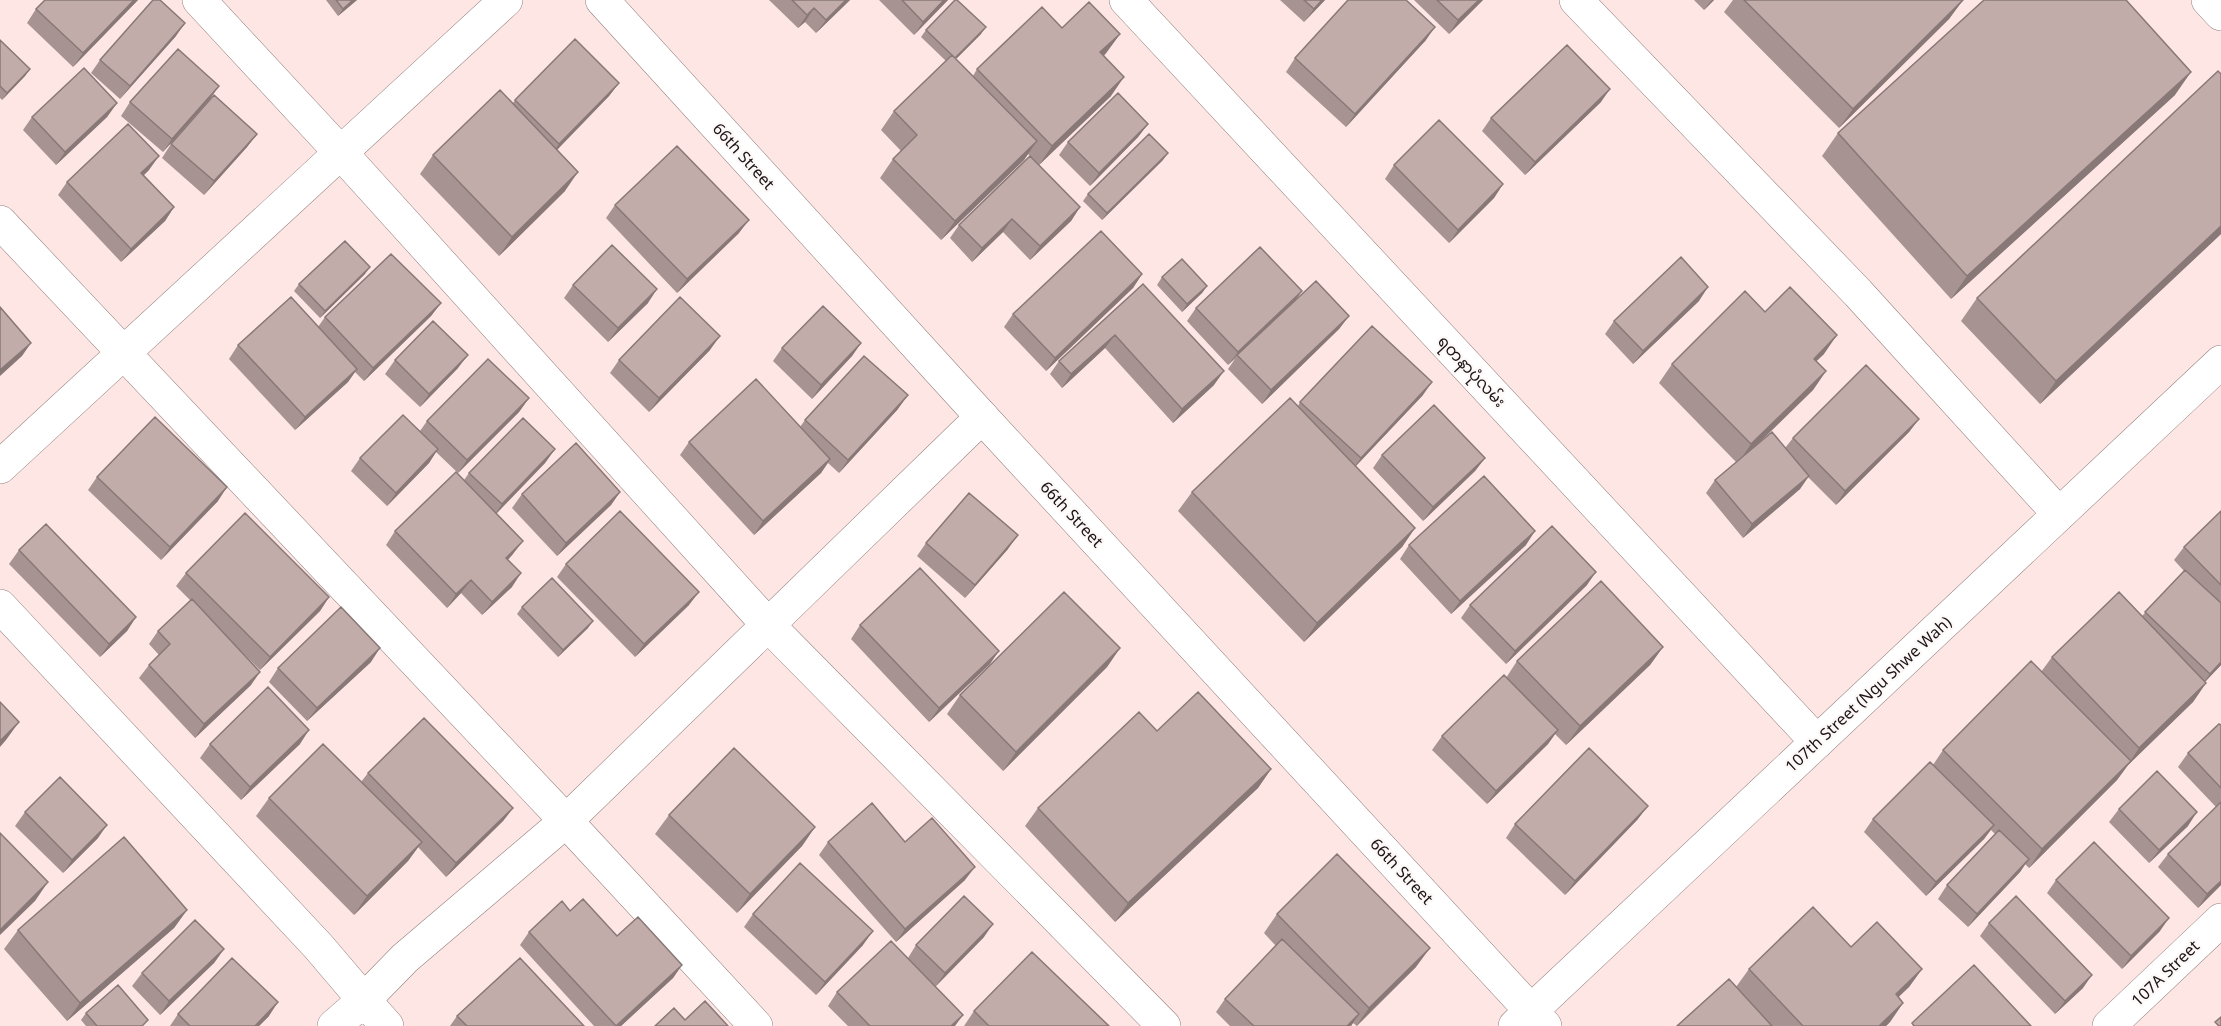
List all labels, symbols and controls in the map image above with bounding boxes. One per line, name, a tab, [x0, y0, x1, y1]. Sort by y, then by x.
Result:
street label: 66th Street	[708, 118, 780, 194]
street label: ရတနာပုံလမ်း	[1430, 330, 1511, 414]
street label: 66th Street	[1036, 476, 1108, 552]
street label: 107th Street (Ngu Shwe Wah)	[1780, 611, 1956, 777]
street label: 66th Street	[1366, 833, 1438, 909]
street label: 107A Street	[2126, 935, 2204, 1011]

